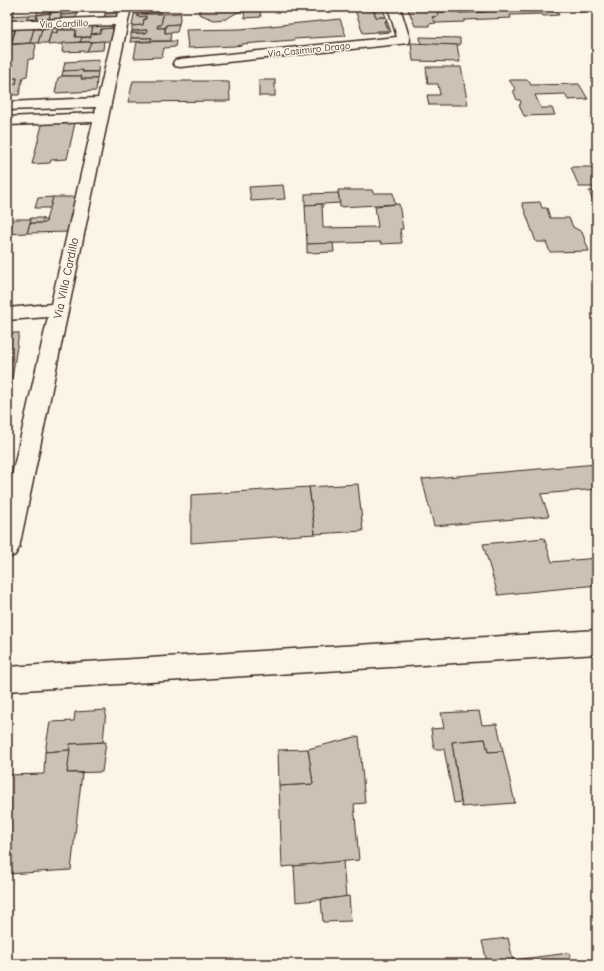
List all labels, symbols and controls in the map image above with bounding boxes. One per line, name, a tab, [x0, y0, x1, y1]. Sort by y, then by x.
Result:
street label: Via Cardillo	[40, 17, 88, 31]
street label: Via Casimiro Drago	[267, 40, 351, 60]
street label: Via Villa Cardillo	[51, 236, 81, 320]

